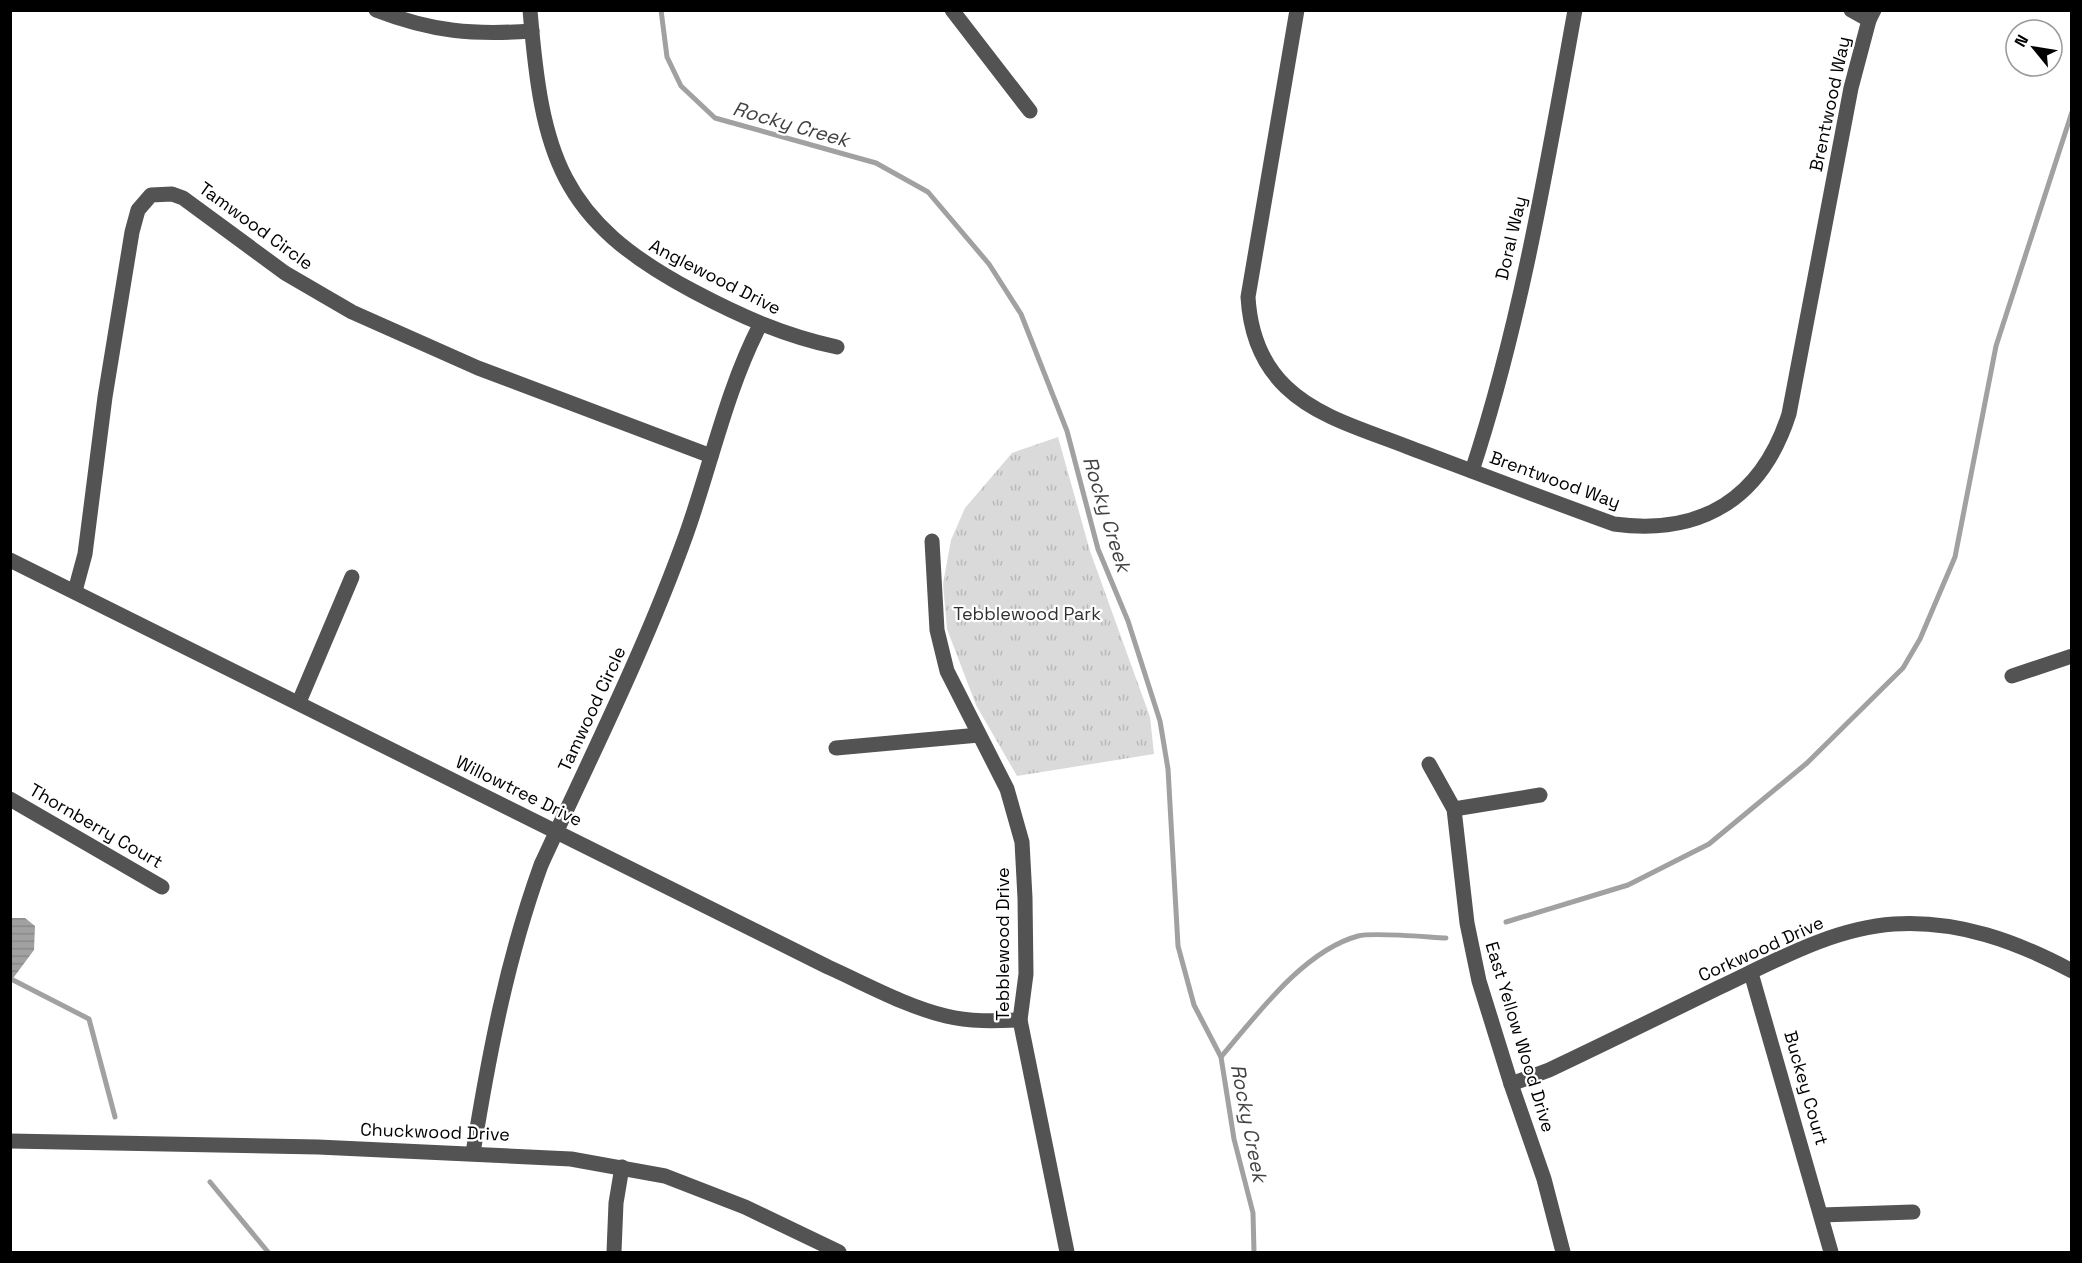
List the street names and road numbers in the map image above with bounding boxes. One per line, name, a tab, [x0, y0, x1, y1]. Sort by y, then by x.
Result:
street label: Brentwood Way	[1804, 34, 1855, 173]
street label: Tamwood Circle	[195, 176, 318, 275]
street label: Doral Way	[1490, 194, 1531, 282]
street label: Anglewood Drive	[646, 233, 785, 320]
street label: Brentwood Way	[1487, 445, 1624, 514]
street label: Tamwood Circle	[552, 642, 631, 775]
street label: Willowtree Drive	[452, 750, 586, 831]
street label: Thornberry Court	[25, 778, 167, 873]
street label: Tebblewood Drive	[991, 867, 1014, 1021]
street label: Corkwood Drive	[1694, 911, 1827, 987]
street label: East Yellow Wood Drive	[1481, 939, 1560, 1135]
street label: Buckey Court	[1779, 1028, 1834, 1148]
street label: Chuckwood Drive	[360, 1117, 510, 1146]

